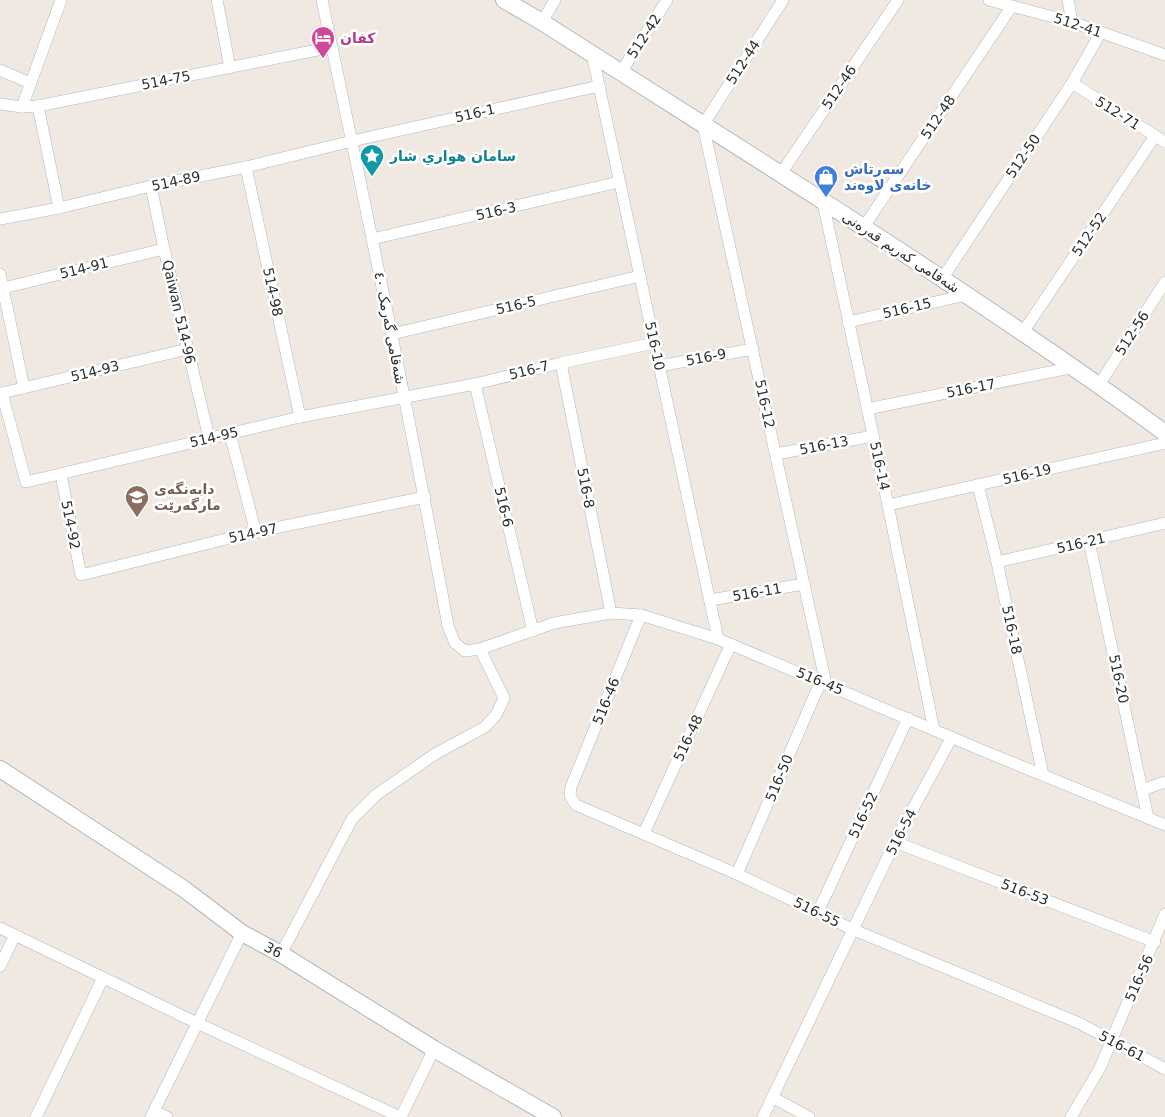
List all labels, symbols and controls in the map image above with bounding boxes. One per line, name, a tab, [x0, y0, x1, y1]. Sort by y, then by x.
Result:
street label: 512-41	[1052, 10, 1104, 40]
street label: 512-42	[624, 11, 664, 61]
hotel icon: كفان	[310, 25, 336, 59]
place label: كفان	[340, 30, 376, 46]
street label: 512-44	[723, 37, 763, 87]
street label: 512-46	[819, 62, 860, 112]
street label: 514-75	[140, 67, 192, 93]
street label: 512-48	[918, 92, 958, 142]
street label: 512-71	[1093, 93, 1143, 133]
street label: 516-1	[453, 101, 497, 125]
street label: 512-50	[1003, 131, 1043, 181]
place icon: سامان هواري شار	[359, 143, 385, 177]
place label: سامان هواري شار	[389, 148, 516, 166]
place label: سەرتاش خانەی لاوەند	[844, 161, 932, 194]
shop icon: سەرتاش خانەی لاوەند	[813, 164, 839, 198]
street label: 514-89	[150, 168, 202, 194]
street label: 516-3	[474, 199, 518, 223]
street label: شەقامی کەریم قەرەنی	[839, 208, 963, 297]
street label: 512-52	[1069, 209, 1109, 259]
street label: 514-91	[58, 254, 110, 282]
street label: Qaiwan 514-96	[159, 258, 199, 366]
street label: 514-98	[260, 266, 286, 318]
street label: شەقامی گەرمک ٤٠	[370, 270, 409, 386]
street label: 516-5	[494, 293, 538, 317]
street label: 516-15	[881, 295, 933, 321]
street label: 512-56	[1112, 308, 1152, 358]
street label: 516-10	[642, 320, 668, 372]
street label: 516-9	[685, 345, 727, 369]
street label: 514-93	[69, 357, 121, 385]
street label: 516-7	[507, 357, 551, 383]
street label: 516-17	[945, 375, 997, 401]
street label: 516-12	[752, 378, 778, 430]
street label: 514-95	[188, 424, 240, 450]
street label: 516-13	[798, 432, 850, 458]
street label: 516-14	[867, 440, 893, 492]
street label: 516-19	[1001, 461, 1053, 487]
street label: 516-8	[574, 467, 598, 509]
place label: دایەنگەی مارگەرێت	[154, 481, 221, 513]
school or university icon: دایەنگەی مارگەرێت	[124, 484, 150, 518]
street label: 516-6	[492, 485, 516, 529]
street label: 514-92	[58, 499, 84, 551]
street label: 514-97	[227, 520, 279, 546]
street label: 516-21	[1055, 530, 1107, 556]
street label: 516-11	[731, 580, 783, 604]
street label: 516-18	[999, 604, 1025, 656]
street label: 516-20	[1106, 653, 1132, 705]
street label: 516-45	[794, 664, 846, 698]
street label: 516-46	[589, 675, 623, 727]
street label: 516-48	[670, 712, 706, 764]
street label: 516-50	[762, 752, 796, 804]
street label: 516-52	[845, 789, 881, 841]
street label: 516-54	[883, 806, 919, 858]
street label: 516-53	[999, 876, 1051, 908]
street label: 516-55	[791, 894, 843, 930]
street label: 36	[262, 939, 285, 961]
street label: 516-56	[1122, 952, 1156, 1004]
street label: 516-61	[1096, 1027, 1148, 1065]

